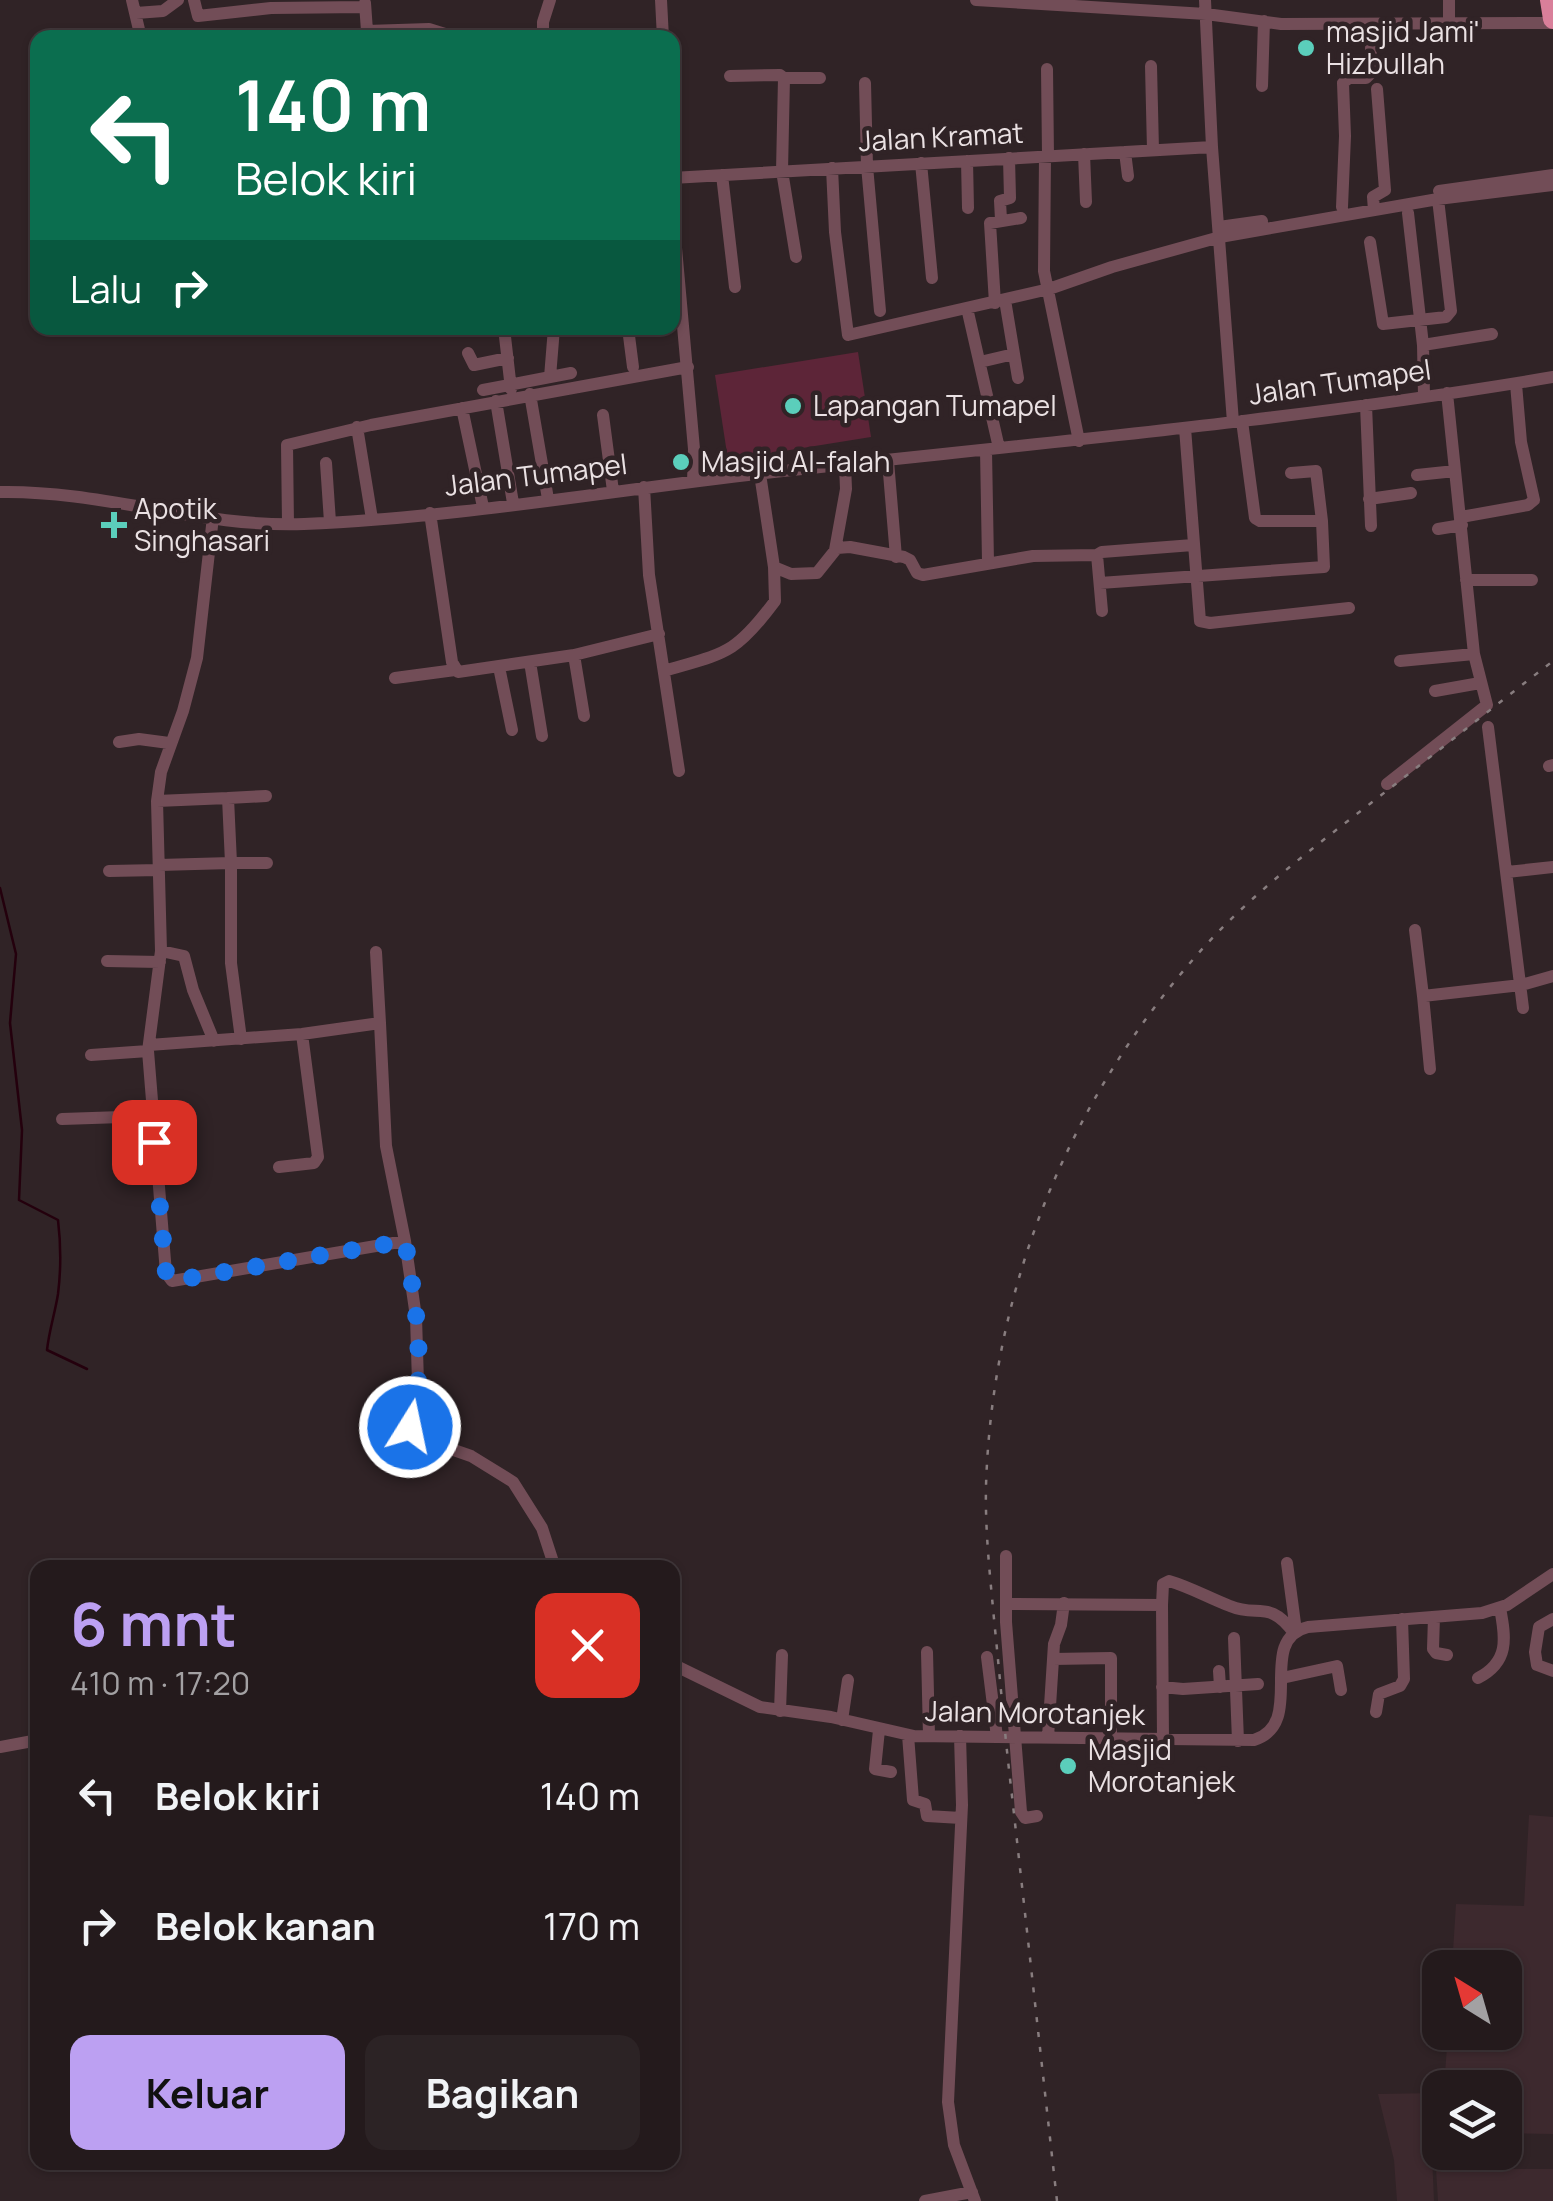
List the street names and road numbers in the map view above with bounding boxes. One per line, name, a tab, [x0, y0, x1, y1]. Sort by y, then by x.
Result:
street label: Jalan Kramat	[858, 113, 1024, 159]
street label: Jalan Tumapel	[1246, 349, 1433, 413]
street label: Jalan Tumapel	[442, 444, 629, 504]
street label: Jalan Morotanjek	[925, 1691, 1146, 1733]

